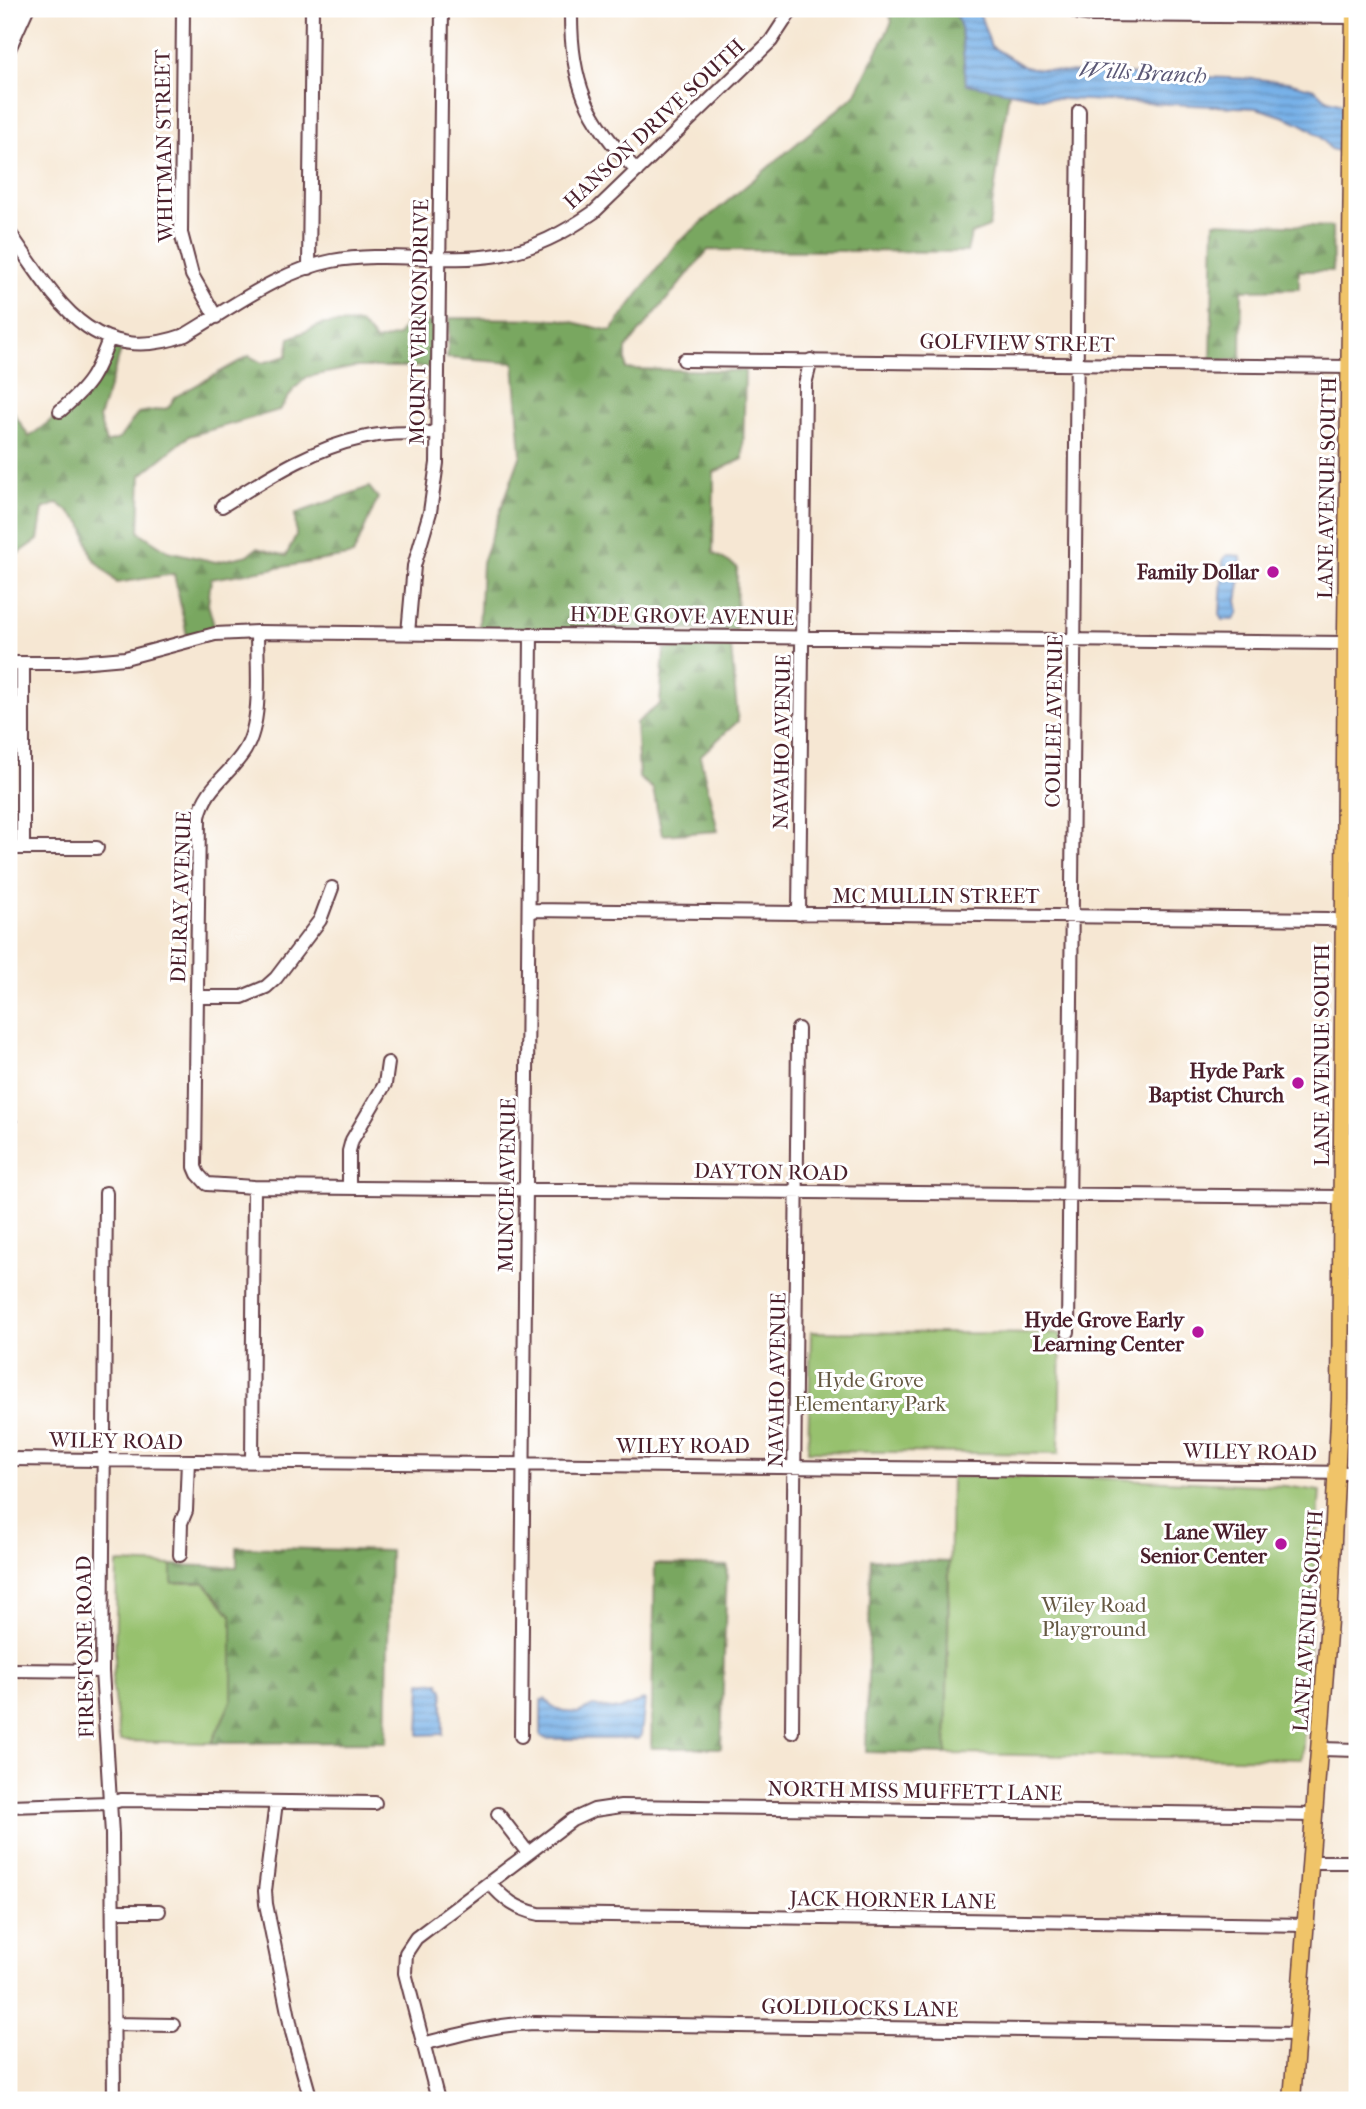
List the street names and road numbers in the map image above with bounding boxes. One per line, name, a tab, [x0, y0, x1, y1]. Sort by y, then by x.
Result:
street label: HANSON DRIVE SOUTH	[559, 34, 750, 214]
street label: WHITMAN STREET	[150, 49, 178, 244]
street label: MOUNT VERNON DRIVE	[405, 199, 433, 445]
street label: GOLFVIEW STREET	[919, 329, 1116, 357]
street label: LANE AVENUE SOUTH	[1313, 376, 1341, 599]
street label: HYDE GROVE AVENUE	[569, 602, 795, 630]
street label: COULEE AVENUE	[1040, 634, 1068, 808]
street label: NAVAHO AVENUE	[768, 654, 796, 830]
street label: DELRAY AVENUE	[166, 810, 196, 983]
street label: MC MULLIN STREET	[832, 884, 1040, 908]
street label: LANE AVENUE SOUTH	[1310, 943, 1334, 1166]
street label: MUNCIE AVENUE	[493, 1097, 521, 1273]
street label: DAYTON ROAD	[694, 1159, 848, 1185]
street label: NAVAHO AVENUE	[763, 1292, 791, 1468]
street label: WILEY ROAD	[48, 1428, 183, 1454]
street label: WILEY ROAD	[615, 1434, 750, 1458]
street label: WILEY ROAD	[1182, 1439, 1317, 1465]
street label: LANE AVENUE SOUTH	[1288, 1509, 1328, 1733]
street label: FIRESTONE ROAD	[71, 1555, 99, 1739]
street label: NORTH MISS MUFFETT LANE	[767, 1776, 1063, 1806]
street label: JACK HORNER LANE	[788, 1886, 997, 1914]
street label: GOLDILOCKS LANE	[761, 1994, 959, 2022]

